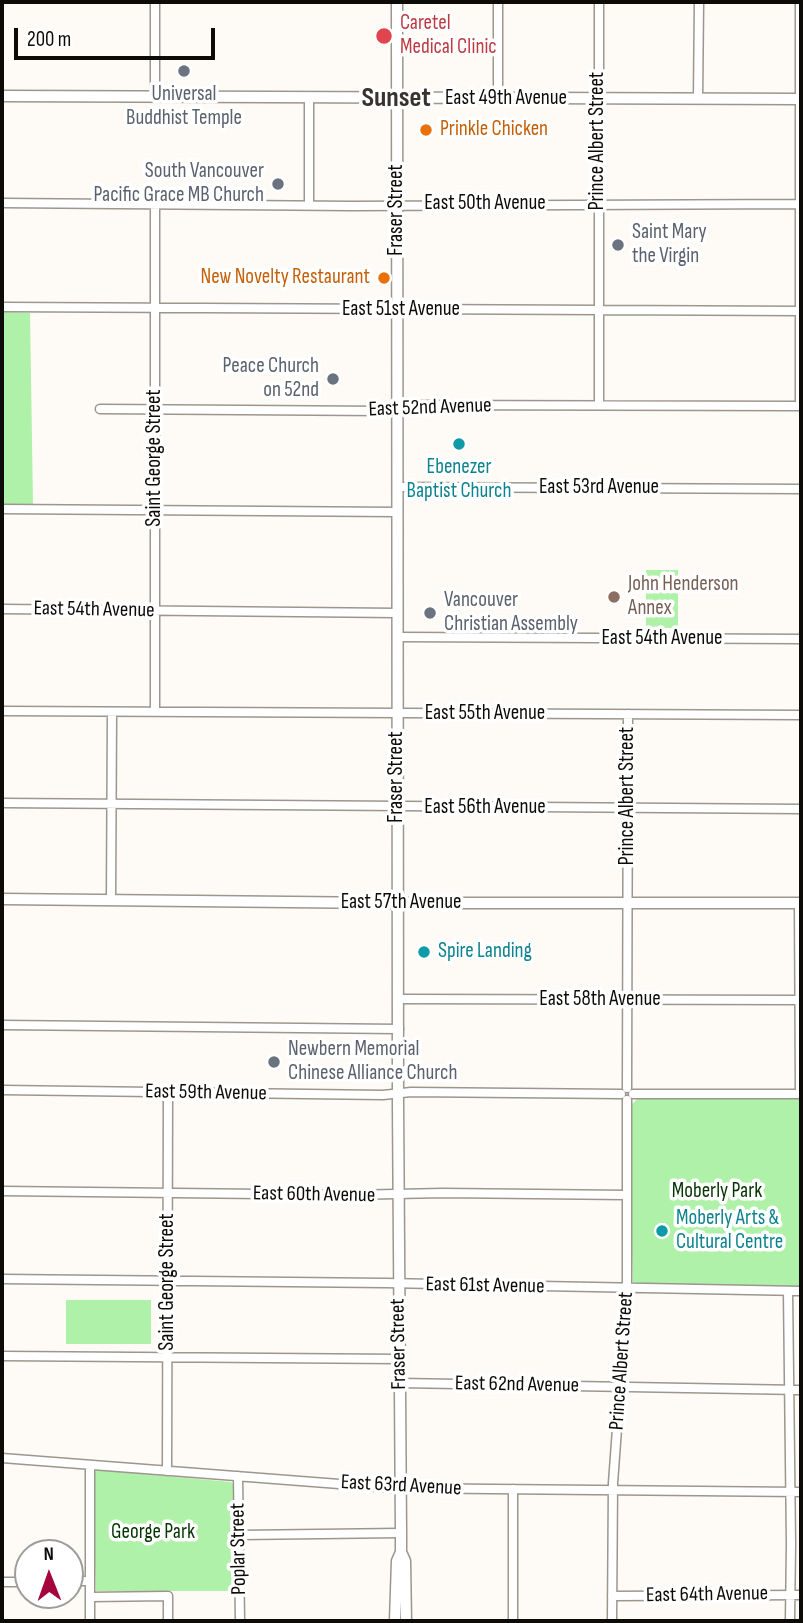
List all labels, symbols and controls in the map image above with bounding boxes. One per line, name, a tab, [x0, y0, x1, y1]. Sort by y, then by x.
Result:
place label: Caretel Medical Clinic	[400, 11, 497, 61]
scale bar	[18, 14, 219, 58]
marker: Caretel Medical Clinic	[374, 26, 394, 46]
text: 200 m	[27, 27, 71, 52]
marker: Universal Buddhist Temple	[176, 63, 192, 79]
street label: Prince Albert Street	[585, 72, 611, 210]
place label: Universal Buddhist Temple	[126, 82, 242, 132]
district label: Sunset	[361, 82, 431, 116]
street label: East 49th Avenue	[445, 86, 567, 112]
place label: Prinkle Chicken	[440, 117, 548, 143]
marker: Prinkle Chicken	[418, 122, 434, 138]
place label: South Vancouver Pacific Grace MB Church	[94, 159, 264, 209]
street label: Fraser Street	[384, 164, 410, 256]
marker: South Vancouver Pacific Grace MB Church	[270, 176, 286, 192]
street label: East 50th Avenue	[424, 191, 546, 217]
place label: Saint Mary the Virgin	[632, 220, 707, 270]
marker: Saint Mary the Virgin	[610, 237, 626, 253]
place label: New Novelty Restaurant	[200, 265, 370, 291]
marker: New Novelty Restaurant	[376, 270, 392, 286]
street label: East 51st Avenue	[342, 297, 460, 323]
place label: Peace Church on 52nd	[222, 354, 319, 404]
marker: Peace Church on 52nd	[325, 371, 341, 387]
street label: Saint George Street	[142, 389, 168, 527]
street label: East 52nd Avenue	[368, 393, 492, 423]
marker: Ebenezer Baptist Church	[451, 436, 467, 452]
place label: Ebenezer Baptist Church	[407, 455, 511, 505]
street label: East 53rd Avenue	[539, 475, 659, 501]
place label: John Henderson Annex	[628, 572, 739, 622]
place label: Vancouver Christian Assembly	[444, 588, 578, 638]
marker: John Henderson Annex	[606, 589, 622, 605]
street label: East 54th Avenue	[33, 596, 155, 624]
marker: Vancouver Christian Assembly	[422, 605, 438, 621]
street label: East 54th Avenue	[601, 626, 723, 652]
street label: East 55th Avenue	[425, 701, 545, 727]
street label: Prince Albert Street	[615, 727, 641, 865]
street label: Fraser Street	[384, 731, 410, 823]
street label: East 56th Avenue	[424, 795, 546, 821]
street label: East 57th Avenue	[341, 890, 461, 916]
place label: Spire Landing	[438, 939, 532, 965]
marker: Spire Landing	[416, 944, 432, 960]
street label: East 58th Avenue	[539, 987, 661, 1013]
place label: Newbern Memorial Chinese Alliance Church	[288, 1037, 457, 1087]
marker: Newbern Memorial Chinese Alliance Church	[266, 1054, 282, 1070]
street label: East 59th Avenue	[145, 1079, 267, 1107]
park label: Moberly Park	[672, 1179, 762, 1205]
street label: East 60th Avenue	[253, 1181, 375, 1209]
place label: Moberly Arts & Cultural Centre	[676, 1206, 783, 1256]
street label: Saint George Street	[155, 1213, 181, 1351]
marker: Moberly Arts & Cultural Centre	[654, 1223, 670, 1239]
street label: East 61st Avenue	[425, 1272, 545, 1300]
street label: Prince Albert Street	[605, 1291, 639, 1431]
street label: Fraser Street	[386, 1298, 412, 1390]
street label: East 62nd Avenue	[455, 1371, 579, 1399]
street label: East 63rd Avenue	[340, 1470, 462, 1502]
street label: Poplar Street	[226, 1503, 252, 1595]
park label: George Park	[111, 1520, 195, 1546]
north arrow	[14, 1539, 84, 1609]
text: N	[43, 1543, 54, 1566]
street label: East 64th Avenue	[646, 1581, 768, 1609]

